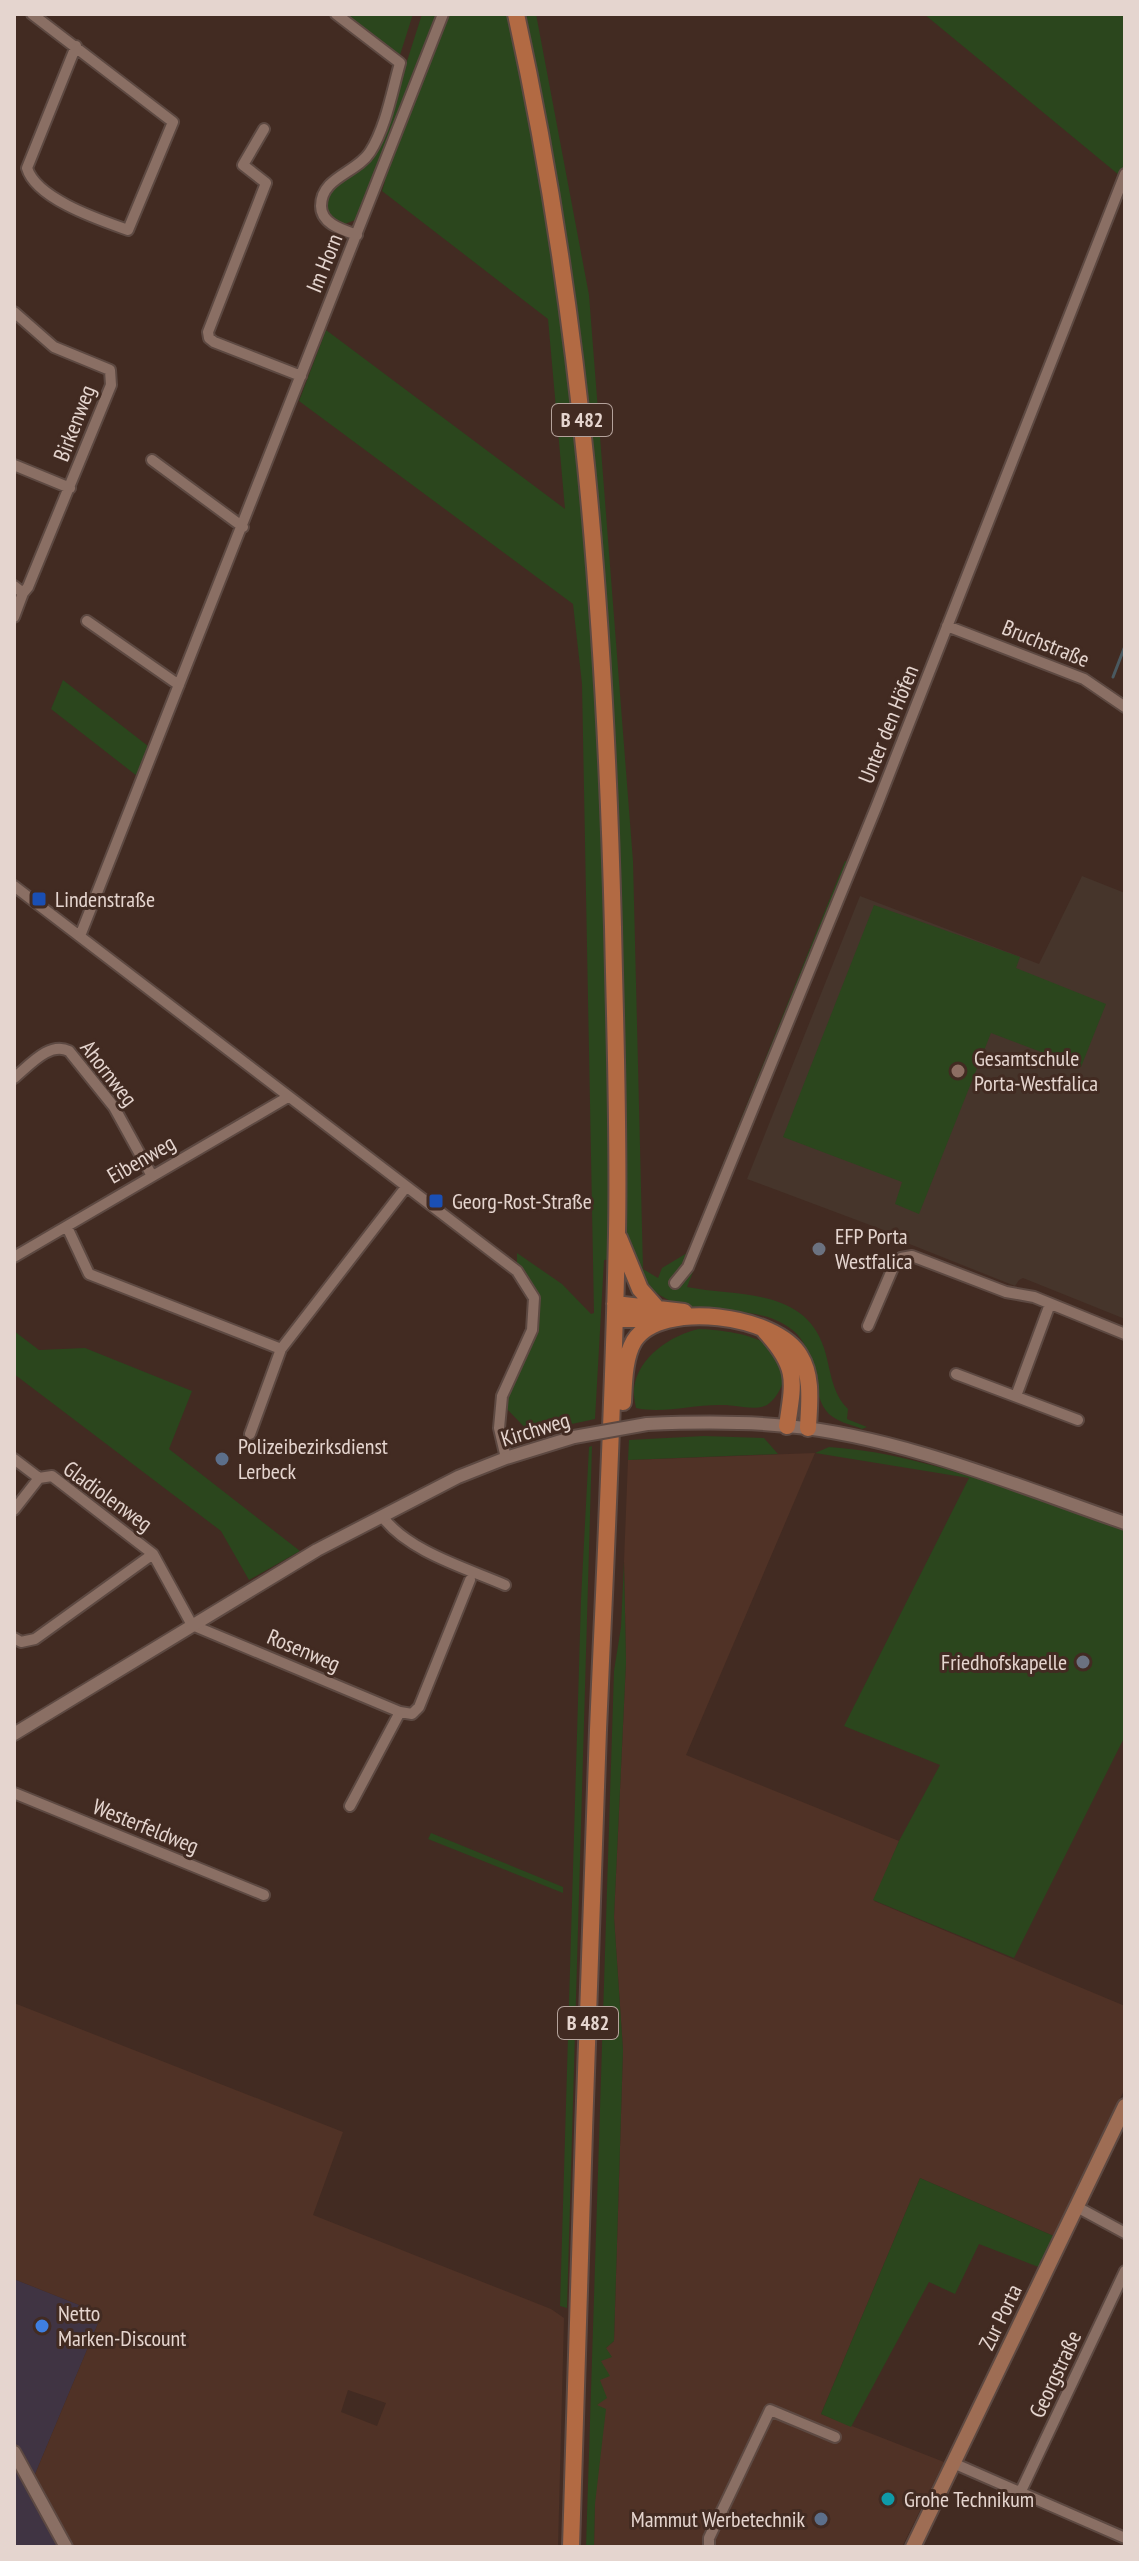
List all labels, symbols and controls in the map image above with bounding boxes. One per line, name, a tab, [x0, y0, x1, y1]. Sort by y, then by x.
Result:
street label: Im Horn	[300, 229, 348, 297]
street label: Birkenweg	[47, 381, 101, 465]
road number: B 482	[552, 404, 612, 436]
street label: Bruchstraße	[998, 613, 1094, 673]
street label: Unter den Höfen	[852, 661, 924, 787]
place label: Lindenstraße	[55, 885, 155, 913]
marker: Lindenstraße	[30, 890, 48, 908]
street label: Ahornweg	[74, 1034, 144, 1112]
place label: Gesamtschule Porta-Westfalica	[974, 1044, 1098, 1097]
marker: Gesamtschule Porta-Westfalica	[949, 1062, 967, 1080]
street label: Eibenweg	[102, 1128, 180, 1190]
place label: Georg-Rost-Straße	[452, 1187, 592, 1215]
marker: Georg-Rost-Straße	[427, 1192, 445, 1210]
place label: EFP Porta Westfalica	[835, 1222, 913, 1275]
marker: EFP Porta Westfalica	[810, 1240, 828, 1258]
street label: Kirchweg	[497, 1405, 573, 1453]
place label: Polizeibezirksdienst Lerbeck	[238, 1432, 388, 1485]
marker: Polizeibezirksdienst Lerbeck	[213, 1450, 231, 1468]
street label: Gladiolenweg	[58, 1454, 158, 1538]
street label: Rosenweg	[263, 1622, 345, 1678]
place label: Friedhofskapelle	[941, 1648, 1067, 1676]
marker: Friedhofskapelle	[1074, 1653, 1092, 1671]
street label: Westerfeldweg	[89, 1792, 203, 1860]
road number: B 482	[558, 2007, 618, 2039]
street label: Zur Porta	[972, 2280, 1028, 2354]
place label: Netto Marken-Discount	[58, 2299, 186, 2352]
marker: Netto Marken-Discount	[33, 2317, 51, 2335]
street label: Georgstraße	[1023, 2326, 1087, 2422]
place label: Grohe Technikum	[904, 2485, 1034, 2513]
marker: Grohe Technikum	[879, 2490, 897, 2508]
place label: Mammut Werbetechnik	[631, 2505, 805, 2533]
marker: Mammut Werbetechnik	[812, 2510, 830, 2528]

